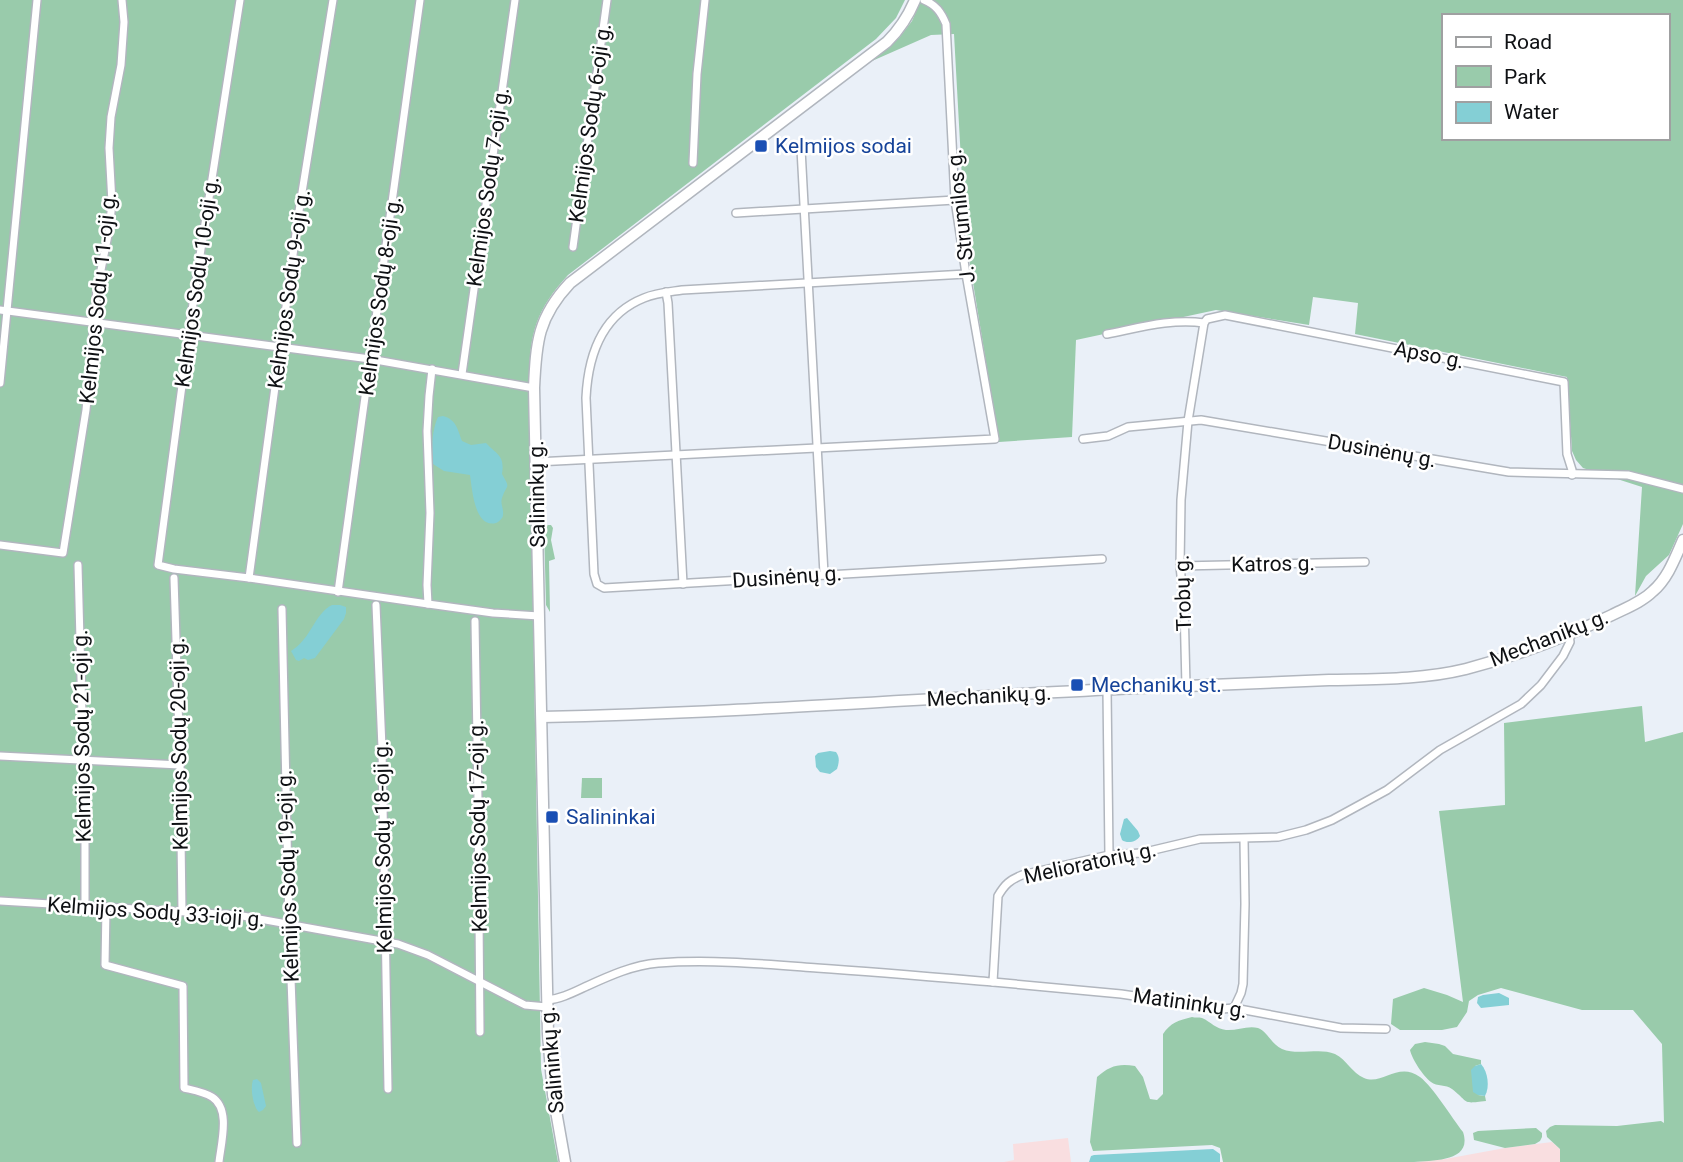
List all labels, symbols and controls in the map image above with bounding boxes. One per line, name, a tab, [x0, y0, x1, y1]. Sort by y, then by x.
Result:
legend	[1442, 14, 1669, 140]
street label: Kelmijos Sodų 6-oji g.	[564, 22, 616, 224]
text: Road	[1504, 30, 1552, 54]
text: Park	[1504, 65, 1547, 89]
street label: Kelmijos Sodų 7-oji g.	[462, 86, 514, 288]
text: Water	[1504, 100, 1559, 124]
place label: Kelmijos sodai	[775, 134, 912, 158]
marker: Kelmijos sodai	[753, 138, 769, 154]
street label: J. Strumilos g.	[942, 148, 980, 284]
street label: Kelmijos Sodų 10-oji g.	[170, 175, 224, 389]
street label: Kelmijos Sodų 9-oji g.	[263, 188, 315, 390]
street label: Kelmijos Sodų 11-oji g.	[75, 191, 121, 405]
street label: Kelmijos Sodų 8-oji g.	[354, 195, 406, 397]
street label: Apso g.	[1392, 336, 1466, 374]
street label: Dusinėnų g.	[1326, 430, 1438, 472]
street label: Salininkų g.	[524, 440, 550, 548]
street label: Katros g.	[1231, 551, 1315, 577]
street label: Trobų g.	[1170, 554, 1196, 632]
street label: Dusinėnų g.	[731, 561, 843, 593]
street label: Mechanikų g.	[1486, 604, 1612, 672]
street label: Kelmijos Sodų 21-oji g.	[68, 629, 96, 843]
street label: Kelmijos Sodų 20-oji g.	[165, 637, 193, 851]
place label: Mechanikų st.	[1091, 673, 1222, 697]
marker: Mechanikų st.	[1069, 677, 1085, 693]
street label: Mechanikų g.	[926, 681, 1052, 711]
street label: Kelmijos Sodų 17-oji g.	[464, 719, 492, 933]
street label: Kelmijos Sodų 18-oji g.	[369, 740, 397, 954]
street label: Kelmijos Sodų 19-oji g.	[272, 769, 304, 983]
place label: Salininkai	[566, 805, 656, 829]
marker: Salininkai	[544, 809, 560, 825]
street label: Melioratorių g.	[1022, 837, 1158, 889]
street label: Kelmijos Sodų 33-ioji g.	[46, 892, 266, 932]
street label: Matininkų g.	[1131, 983, 1249, 1023]
street label: Salininkų g.	[535, 1006, 569, 1114]

